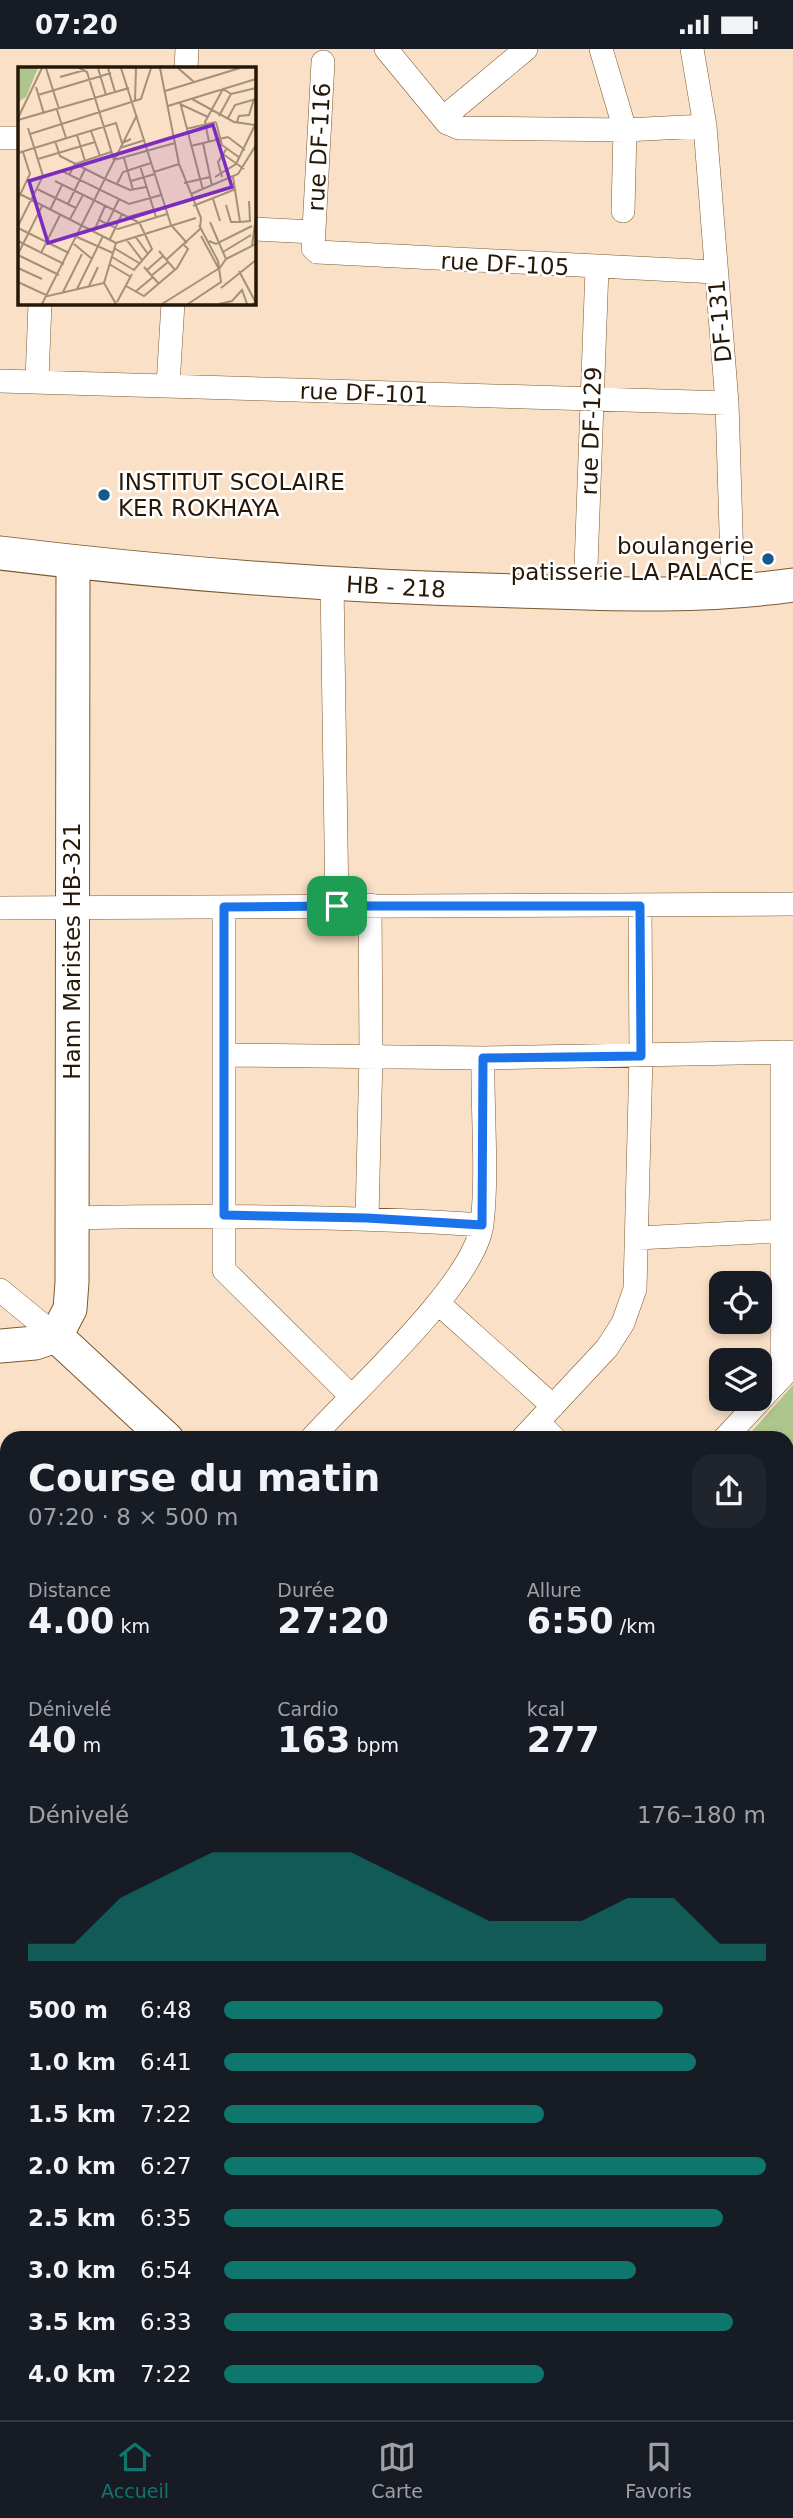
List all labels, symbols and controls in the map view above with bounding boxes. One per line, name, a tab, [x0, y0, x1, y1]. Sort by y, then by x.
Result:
text: 07:20	[35, 10, 118, 40]
inset map	[18, 67, 256, 305]
street label: rue DF-116	[303, 82, 335, 212]
street label: rue DF-105	[440, 248, 570, 280]
street label: DF-131	[703, 278, 737, 364]
street label: rue DF-129	[576, 366, 606, 496]
street label: rue DF-101	[299, 378, 429, 408]
place label: INSTITUT SCOLAIRE KER ROKHAYA	[118, 469, 345, 521]
marker: INSTITUT SCOLAIRE KER ROKHAYA	[96, 487, 112, 503]
place label: boulangerie patisserie LA PALACE	[511, 533, 754, 585]
marker: boulangerie patisserie LA PALACE	[760, 551, 776, 567]
street label: HB - 218	[345, 571, 447, 603]
street label: Hann Maristes HB-321	[59, 822, 85, 1080]
pin	[307, 876, 367, 936]
icon: arrive	[318, 887, 356, 925]
map controls	[709, 1271, 772, 1411]
button: locate	[709, 1271, 772, 1334]
button: layers	[709, 1348, 772, 1411]
button: share	[692, 1454, 766, 1528]
text: Course du matin	[28, 1456, 380, 1500]
text: 07:20 · 8 × 500 m	[28, 1504, 238, 1530]
text: Distance	[28, 1579, 111, 1601]
text: Durée	[277, 1579, 335, 1601]
text: Allure	[527, 1579, 581, 1601]
text: 4.00	[28, 1601, 114, 1641]
text: 27:20	[277, 1601, 389, 1641]
text: 6:50	[527, 1601, 614, 1641]
text: km	[114, 1615, 150, 1637]
text: /km	[614, 1615, 656, 1637]
text: Dénivelé	[28, 1698, 112, 1720]
text: Cardio	[277, 1698, 339, 1720]
text: kcal	[527, 1698, 565, 1720]
text: 40	[28, 1720, 77, 1760]
text: 163	[277, 1720, 350, 1760]
text: 277	[527, 1720, 600, 1760]
text: m	[77, 1734, 101, 1756]
text: bpm	[350, 1734, 399, 1756]
text: Dénivelé	[28, 1802, 129, 1828]
text: 176–180 m	[637, 1802, 766, 1828]
text: 500 m	[28, 1997, 108, 2023]
text: 6:48	[140, 1997, 192, 2023]
text: 1.0 km	[28, 2049, 116, 2075]
text: 6:41	[140, 2049, 192, 2075]
text: 1.5 km	[28, 2101, 116, 2127]
text: 7:22	[140, 2101, 192, 2127]
text: 2.0 km	[28, 2153, 116, 2179]
text: 6:27	[140, 2153, 192, 2179]
text: 2.5 km	[28, 2205, 116, 2231]
text: 6:35	[140, 2205, 192, 2231]
text: 3.0 km	[28, 2257, 116, 2283]
text: 6:54	[140, 2257, 192, 2283]
text: 3.5 km	[28, 2309, 116, 2335]
text: 6:33	[140, 2309, 192, 2335]
text: 4.0 km	[28, 2361, 116, 2387]
text: 7:22	[140, 2361, 192, 2387]
tab: Accueil	[101, 2438, 169, 2502]
tab: Carte	[371, 2438, 423, 2502]
tab: Favoris	[625, 2438, 692, 2502]

